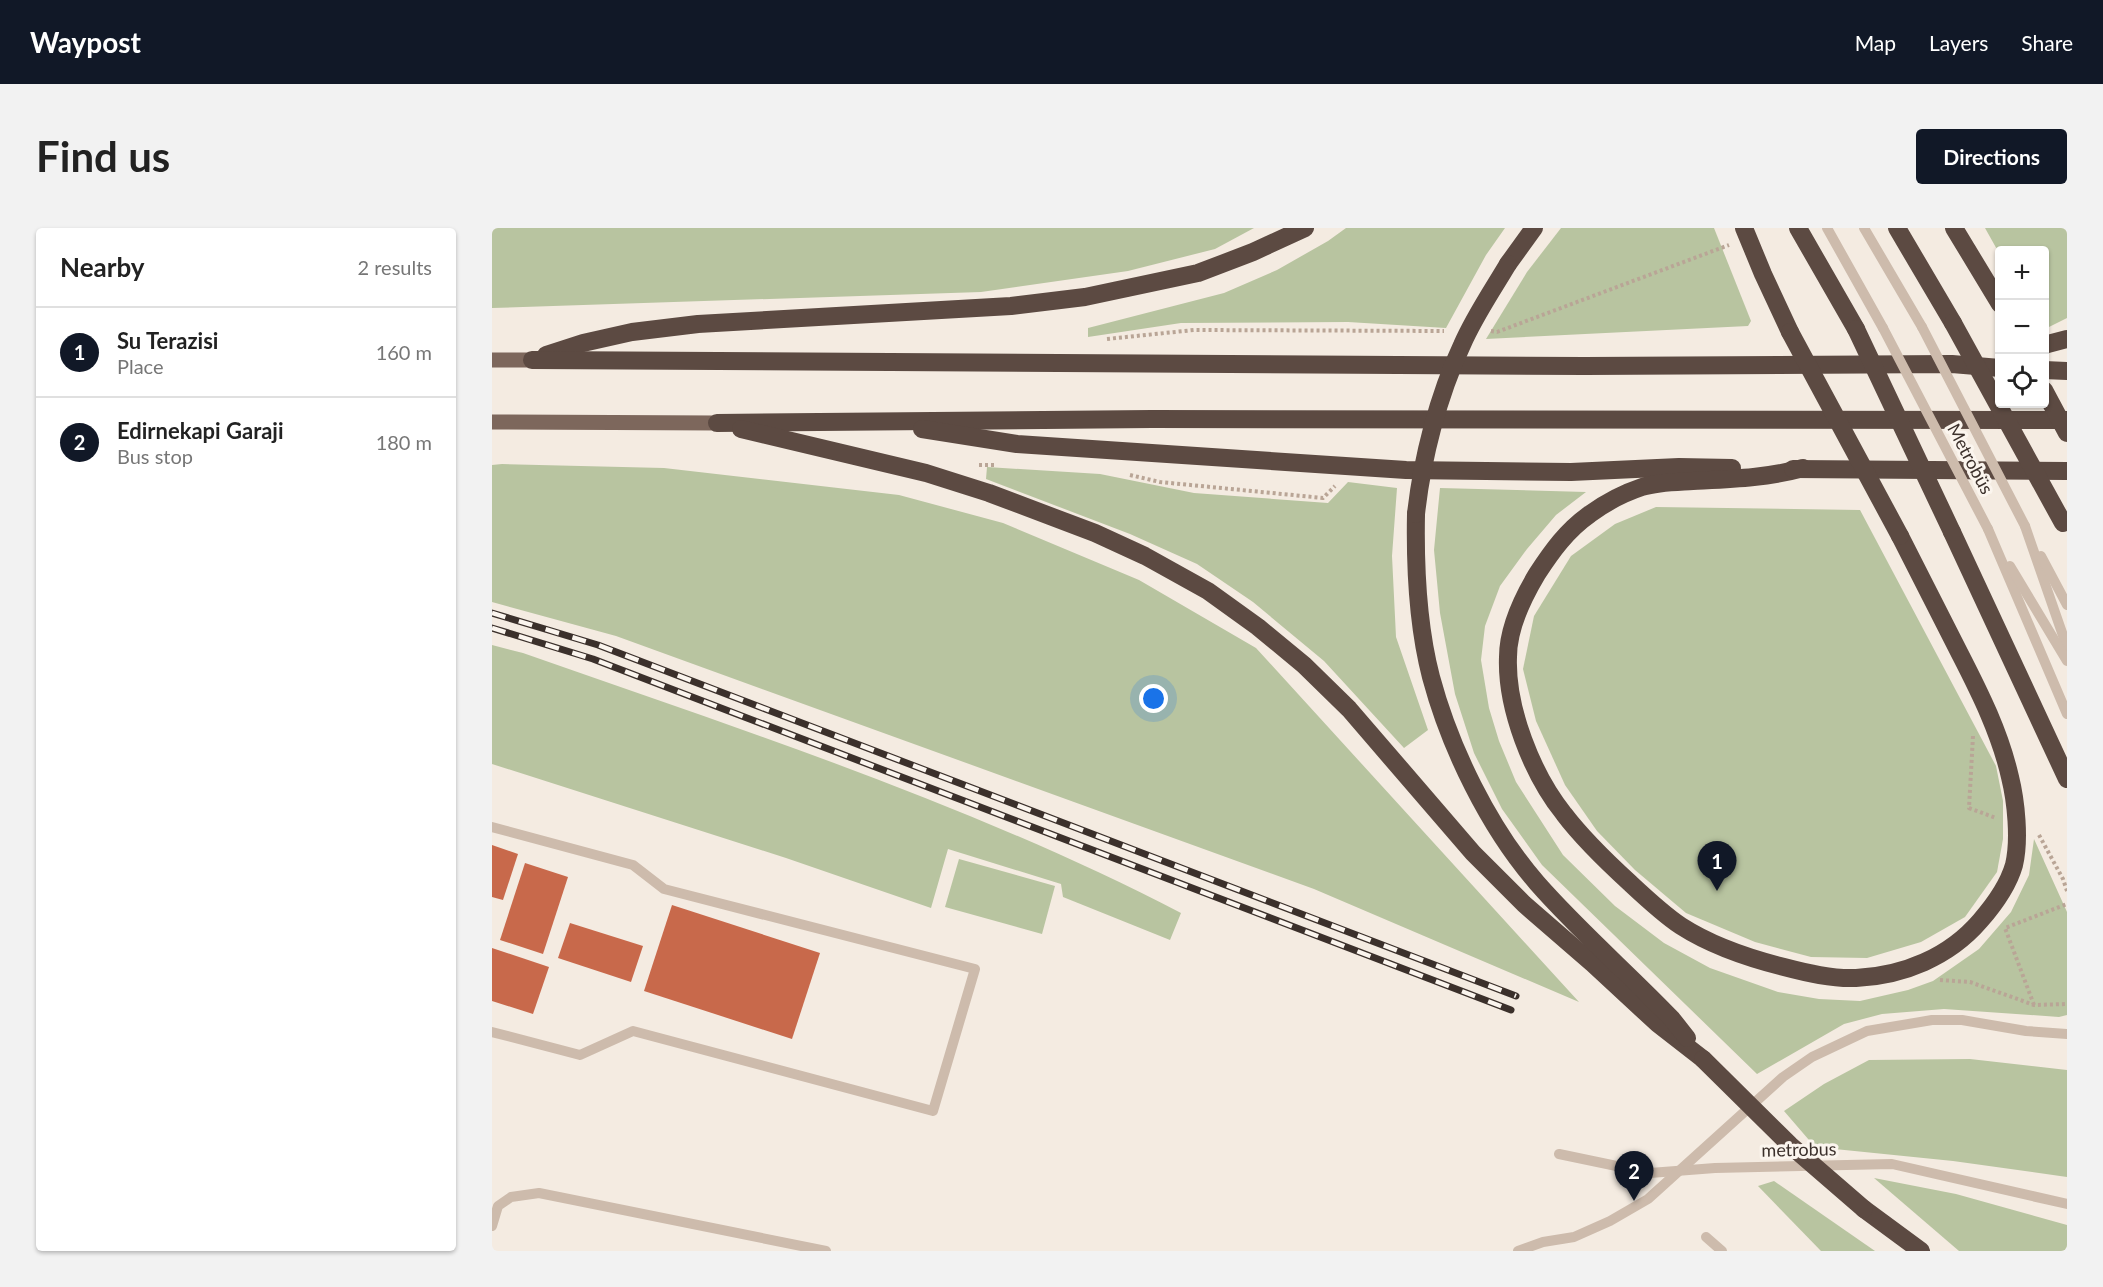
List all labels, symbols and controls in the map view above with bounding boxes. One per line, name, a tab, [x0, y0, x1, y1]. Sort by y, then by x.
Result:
text: Waypost	[30, 25, 141, 59]
text: Map	[1855, 30, 1896, 55]
text: Layers	[1929, 30, 1988, 55]
text: Share	[2021, 30, 2073, 55]
button: Directions	[1916, 129, 2067, 184]
text: Find us	[36, 131, 170, 181]
map controls	[1995, 246, 2049, 408]
button: +	[1995, 246, 2049, 300]
text: Nearby	[60, 251, 145, 283]
text: 2 results	[357, 255, 432, 279]
button: −	[1995, 300, 2049, 354]
text: Su Terazisi	[117, 327, 218, 354]
text: 1	[74, 340, 85, 364]
text: 160 m	[376, 340, 432, 364]
text: Place	[117, 354, 164, 378]
button: locate	[1995, 354, 2049, 408]
text: Edirnekapi Garaji	[117, 417, 284, 444]
street label: Metrobüs	[1943, 420, 1999, 498]
text: 2	[74, 430, 85, 454]
text: 180 m	[376, 430, 432, 454]
text: Bus stop	[117, 444, 193, 468]
your location	[1139, 684, 1168, 713]
pin: 1	[1698, 842, 1736, 891]
street label: metrobus	[1761, 1137, 1837, 1161]
pin: 2	[1614, 1152, 1654, 1201]

